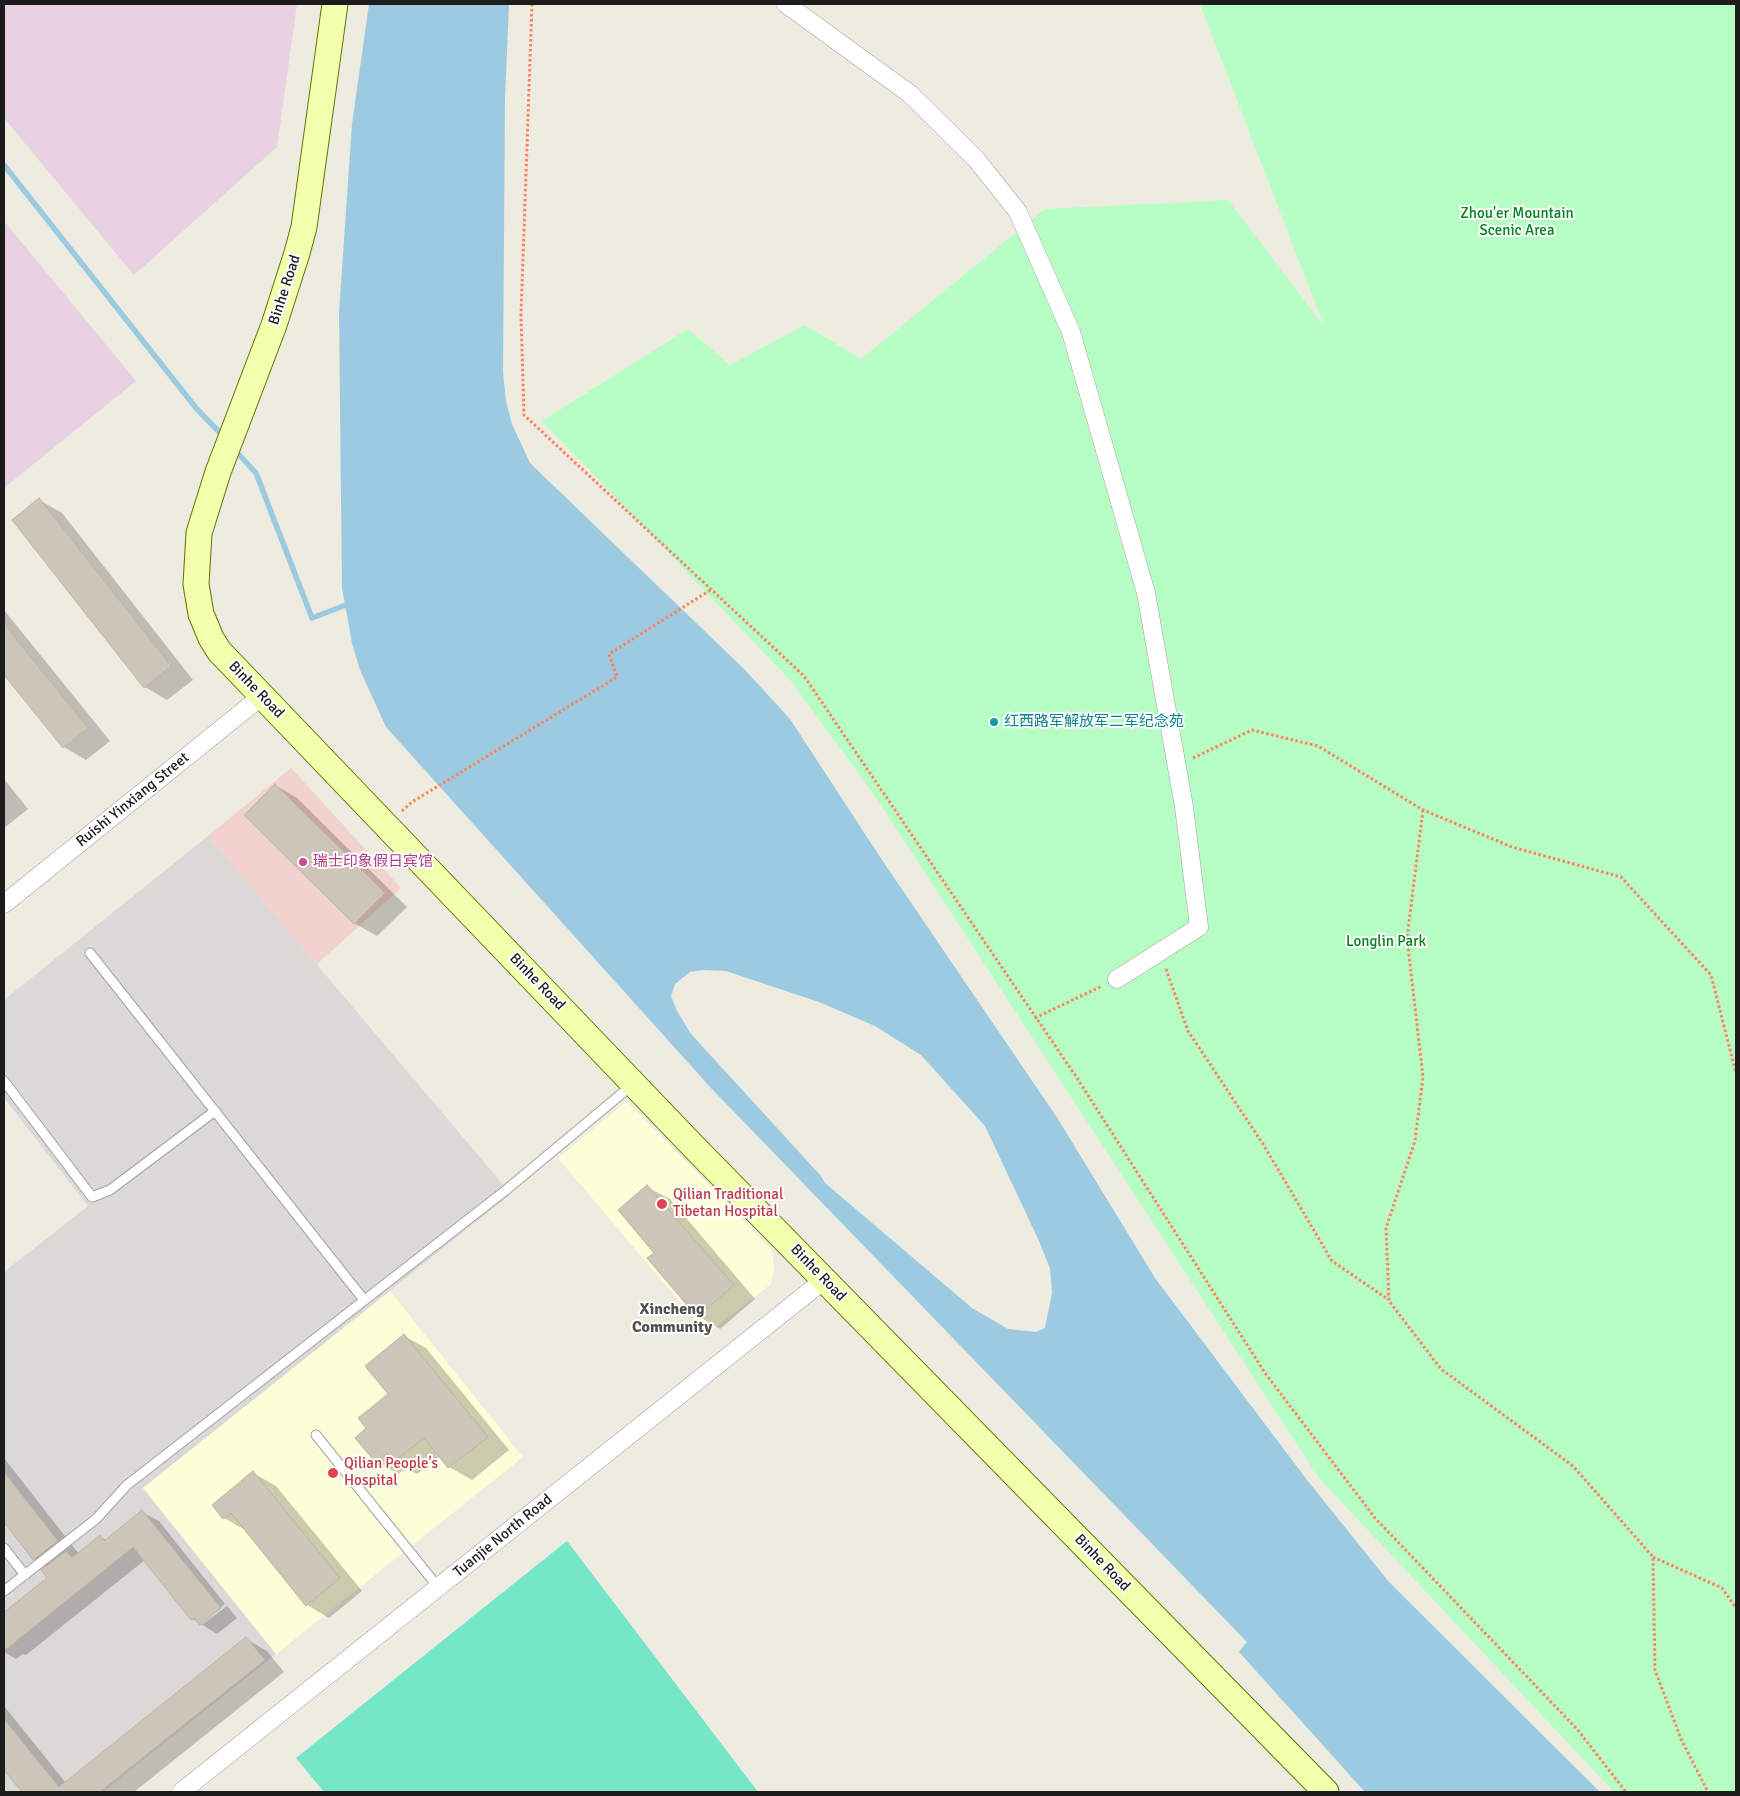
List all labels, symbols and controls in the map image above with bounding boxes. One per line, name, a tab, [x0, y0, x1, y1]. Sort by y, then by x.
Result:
park label: Zhou'er Mountain Scenic Area	[1460, 205, 1574, 240]
street label: Binhe Road	[265, 253, 305, 327]
street label: Binhe Road	[224, 658, 288, 722]
place label: 红西路军解放军二军纪念苑	[1004, 713, 1184, 731]
marker: 红西路军解放军二军纪念苑	[988, 716, 1000, 728]
street label: Ruishi Yinxiang Street	[73, 749, 193, 851]
place label: 瑞士印象假日宾馆	[313, 853, 433, 871]
marker: 瑞士印象假日宾馆	[297, 856, 309, 868]
park label: Longlin Park	[1346, 933, 1426, 951]
street label: Binhe Road	[505, 950, 569, 1014]
place label: Qilian Traditional Tibetan Hospital	[673, 1186, 783, 1221]
marker: Qilian Traditional Tibetan Hospital	[655, 1197, 669, 1211]
street label: Binhe Road	[786, 1241, 850, 1305]
district label: Xincheng Community	[632, 1300, 712, 1338]
place label: Qilian People's Hospital	[344, 1455, 438, 1490]
marker: Qilian People's Hospital	[326, 1466, 340, 1480]
street label: Tuanjie North Road	[450, 1491, 556, 1581]
street label: Binhe Road	[1070, 1531, 1134, 1595]

